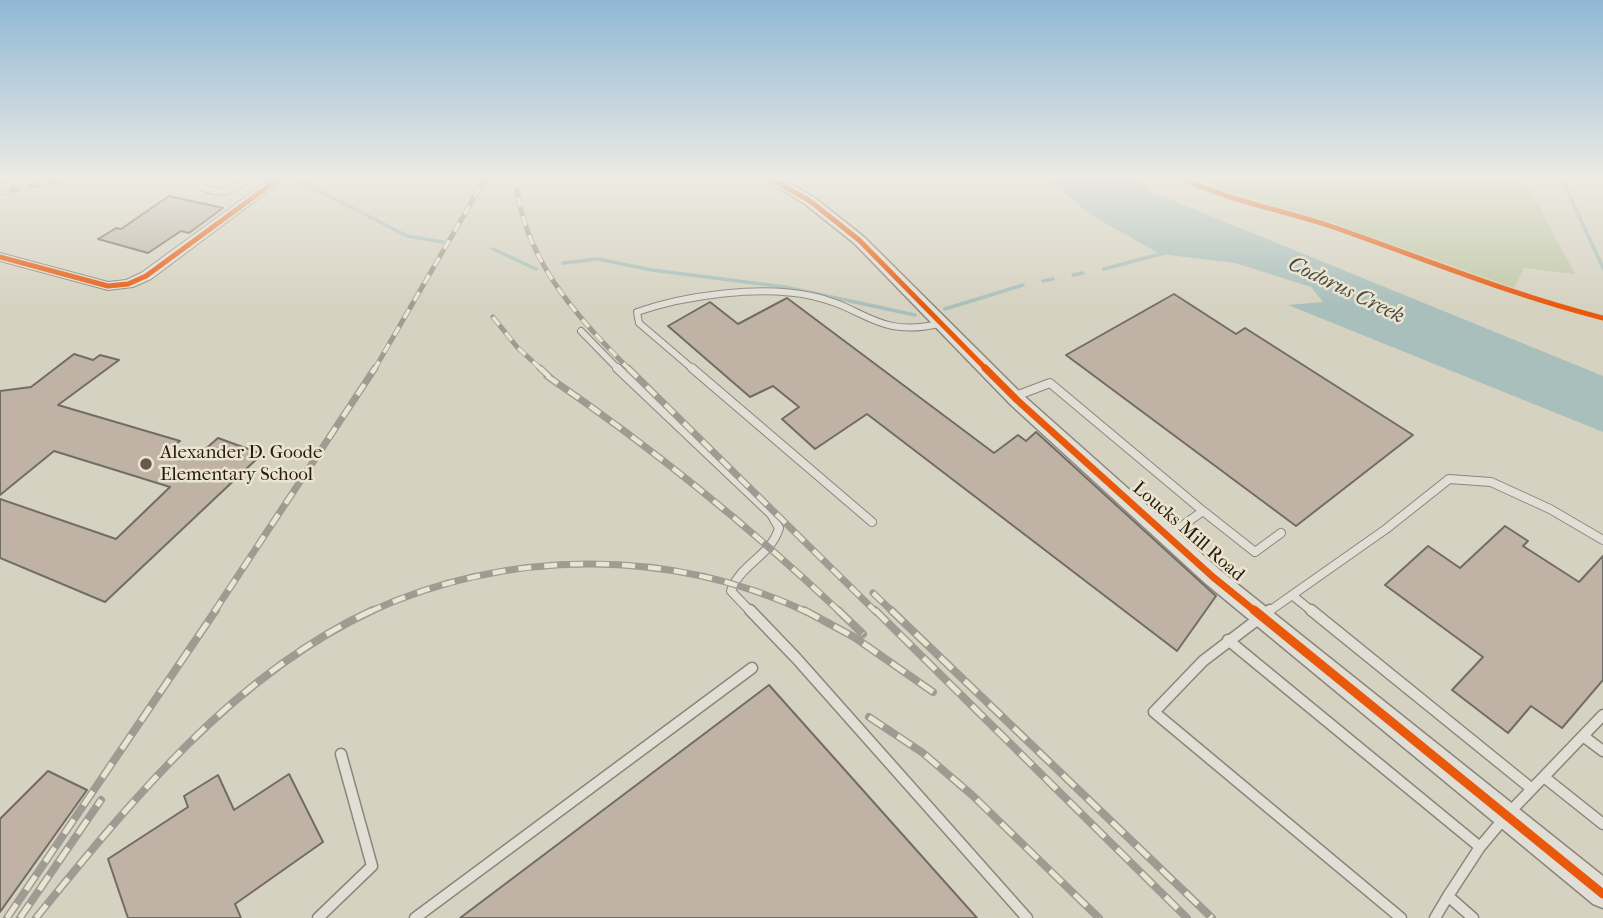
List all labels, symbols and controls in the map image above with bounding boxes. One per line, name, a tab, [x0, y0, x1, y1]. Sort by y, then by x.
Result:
water label: Codorus Creek	[1284, 252, 1408, 330]
place label: Alexander D. Goode Elementary School	[160, 442, 322, 486]
marker: Alexander D. Goode Elementary School	[138, 456, 154, 472]
street label: Loucks Mill Road	[1127, 477, 1249, 587]

